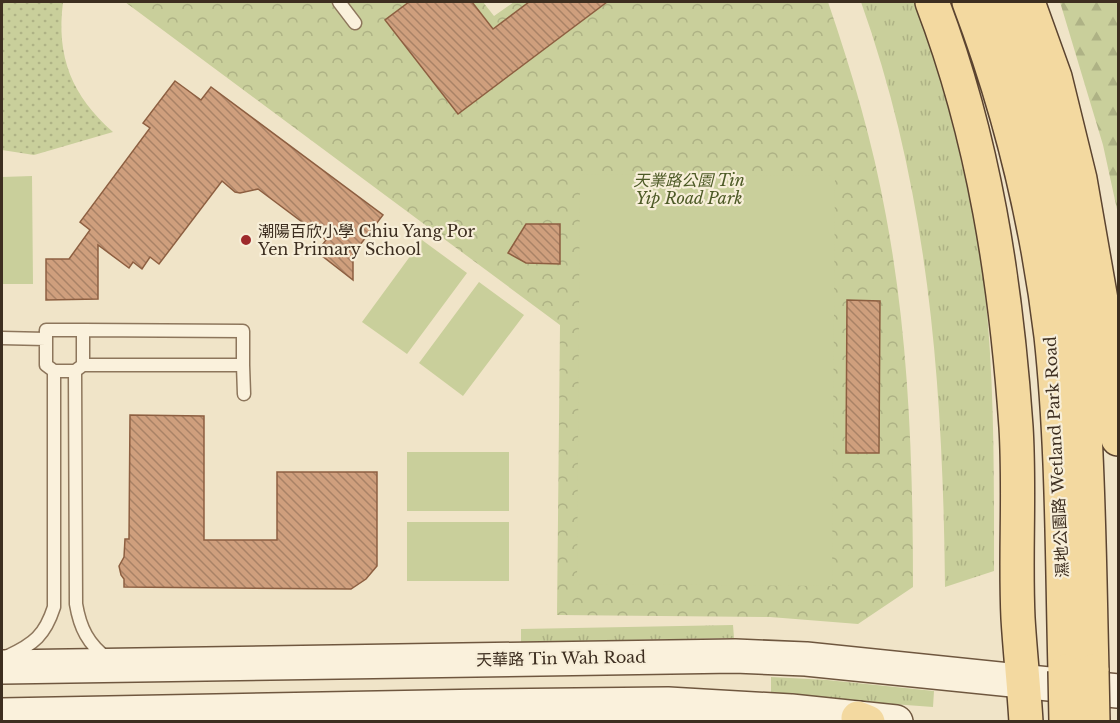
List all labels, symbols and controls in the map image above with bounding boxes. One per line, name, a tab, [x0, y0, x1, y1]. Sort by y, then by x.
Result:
park label: 天業路公園 Tin Yip Road Park	[633, 170, 745, 208]
place label: 潮陽百欣小學 Chiu Yang Por Yen Primary School	[257, 221, 476, 259]
marker: 潮陽百欣小學 Chiu Yang Por Yen Primary School	[239, 233, 253, 247]
street label: 濕地公園路 Wetland Park Road	[1040, 335, 1072, 578]
street label: 天華路 Tin Wah Road	[476, 647, 646, 669]

